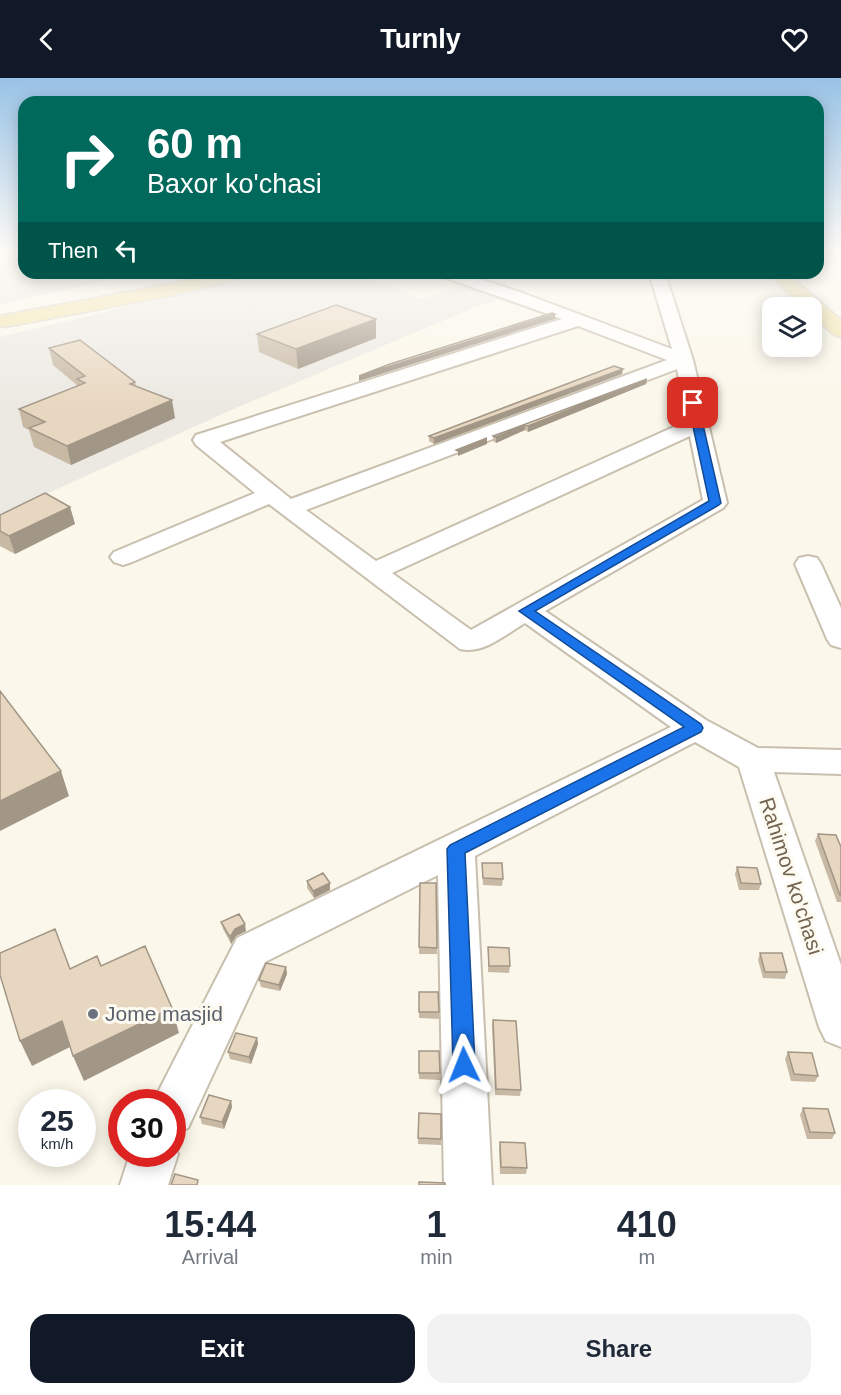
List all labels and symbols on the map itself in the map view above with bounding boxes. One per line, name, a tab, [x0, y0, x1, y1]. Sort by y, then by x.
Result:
pin	[667, 377, 718, 428]
street label: Rahimov ko'chasi	[755, 794, 828, 957]
place label: Jome masjid	[105, 1002, 223, 1025]
marker: Jome masjid	[86, 1007, 100, 1021]
position arrow	[432, 1033, 496, 1097]
speed limit sign: 30	[108, 1089, 186, 1167]

